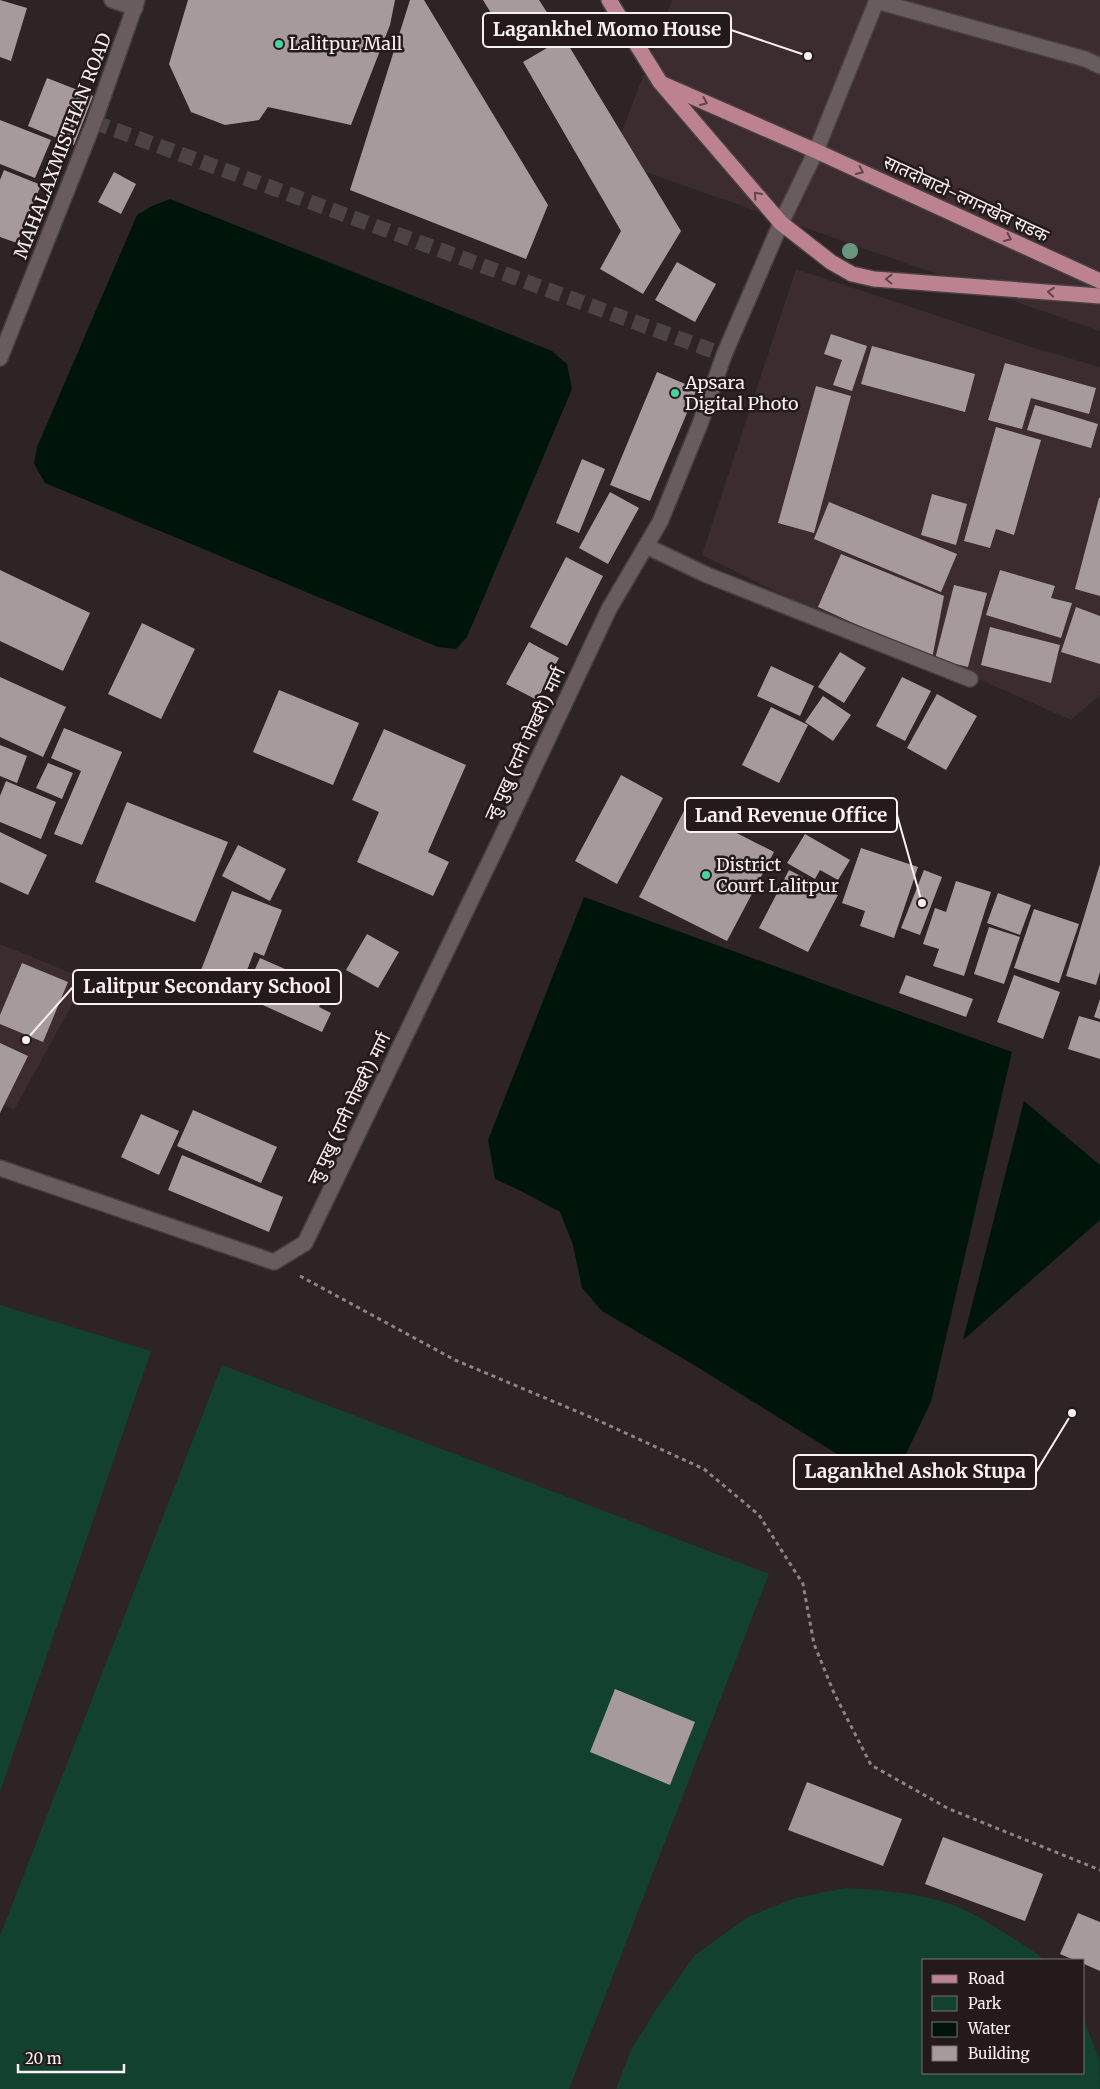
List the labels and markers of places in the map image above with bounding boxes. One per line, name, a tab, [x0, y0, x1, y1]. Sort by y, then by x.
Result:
callout: Lagankhel Momo House	[483, 13, 731, 47]
place label: Lalitpur Mall	[289, 32, 403, 55]
marker: Lalitpur Mall	[273, 38, 285, 50]
place label: Apsara Digital Photo	[684, 371, 798, 415]
marker: Apsara Digital Photo	[669, 387, 681, 399]
callout: Land Revenue Office	[685, 798, 897, 832]
place label: District Court Lalitpur	[716, 853, 839, 897]
marker: District Court Lalitpur	[700, 869, 712, 881]
callout: Lalitpur Secondary School	[73, 970, 341, 1004]
callout: Lagankhel Ashok Stupa	[794, 1455, 1036, 1489]

